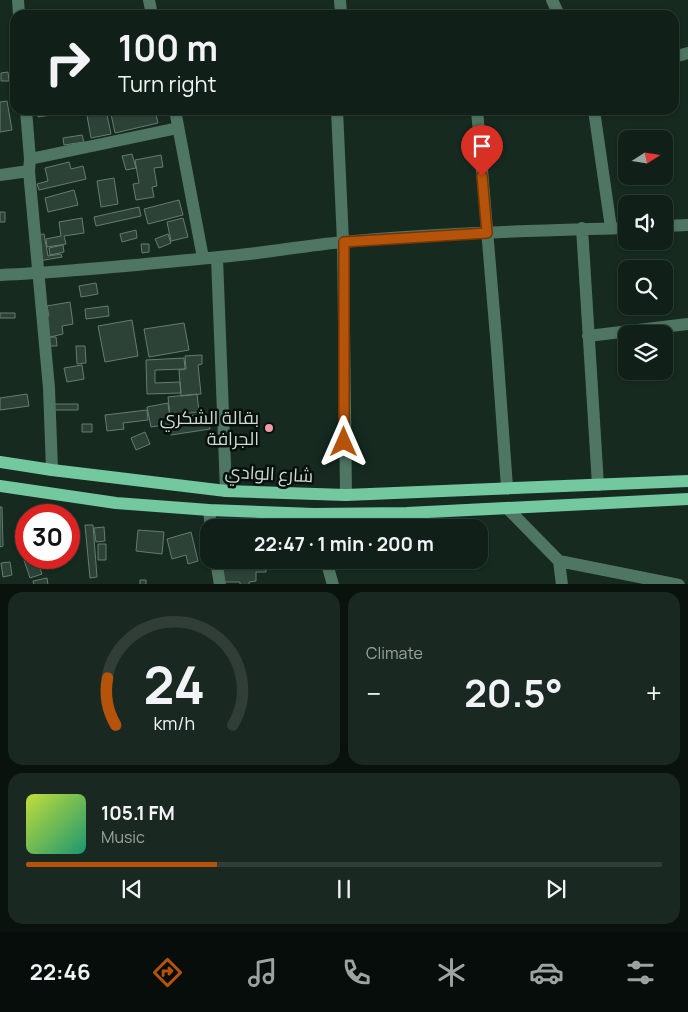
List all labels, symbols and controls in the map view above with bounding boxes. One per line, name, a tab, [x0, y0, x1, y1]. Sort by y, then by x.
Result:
text: 100 m	[118, 24, 218, 72]
icon: right	[35, 30, 100, 95]
text: Turn right	[118, 69, 216, 99]
pin	[461, 125, 503, 176]
north arrow	[618, 130, 672, 185]
map controls	[618, 130, 673, 380]
icon: arrive	[468, 132, 496, 160]
button: sound	[618, 195, 673, 250]
button: search	[618, 260, 673, 315]
button: layers	[618, 325, 673, 380]
place label: بقالة الشكري الجرافة	[160, 405, 259, 450]
position arrow	[317, 415, 369, 467]
marker: بقالة الشكري الجرافة	[263, 422, 275, 434]
street label: شارع الوادي	[224, 459, 314, 490]
speed limit sign: 30	[15, 504, 80, 569]
text: 22:47 · 1 min · 200 m	[254, 531, 434, 557]
text: Climate	[366, 642, 423, 664]
text: 24	[143, 649, 205, 720]
text: 20.5°	[464, 666, 563, 718]
text: −	[366, 674, 381, 712]
text: +	[646, 674, 662, 712]
text: km/h	[153, 711, 195, 735]
text: 105.1 FM	[101, 800, 175, 826]
text: Music	[101, 826, 145, 848]
icon: previous	[118, 875, 146, 903]
icon: pause	[330, 875, 358, 903]
icon: next	[542, 875, 570, 903]
icon: directions	[150, 955, 185, 990]
icon: music	[245, 955, 280, 990]
icon: phone	[339, 955, 374, 990]
icon: climate	[434, 955, 469, 990]
icon: car	[529, 955, 564, 990]
icon: filters	[623, 955, 658, 990]
text: 22:46	[30, 957, 91, 987]

